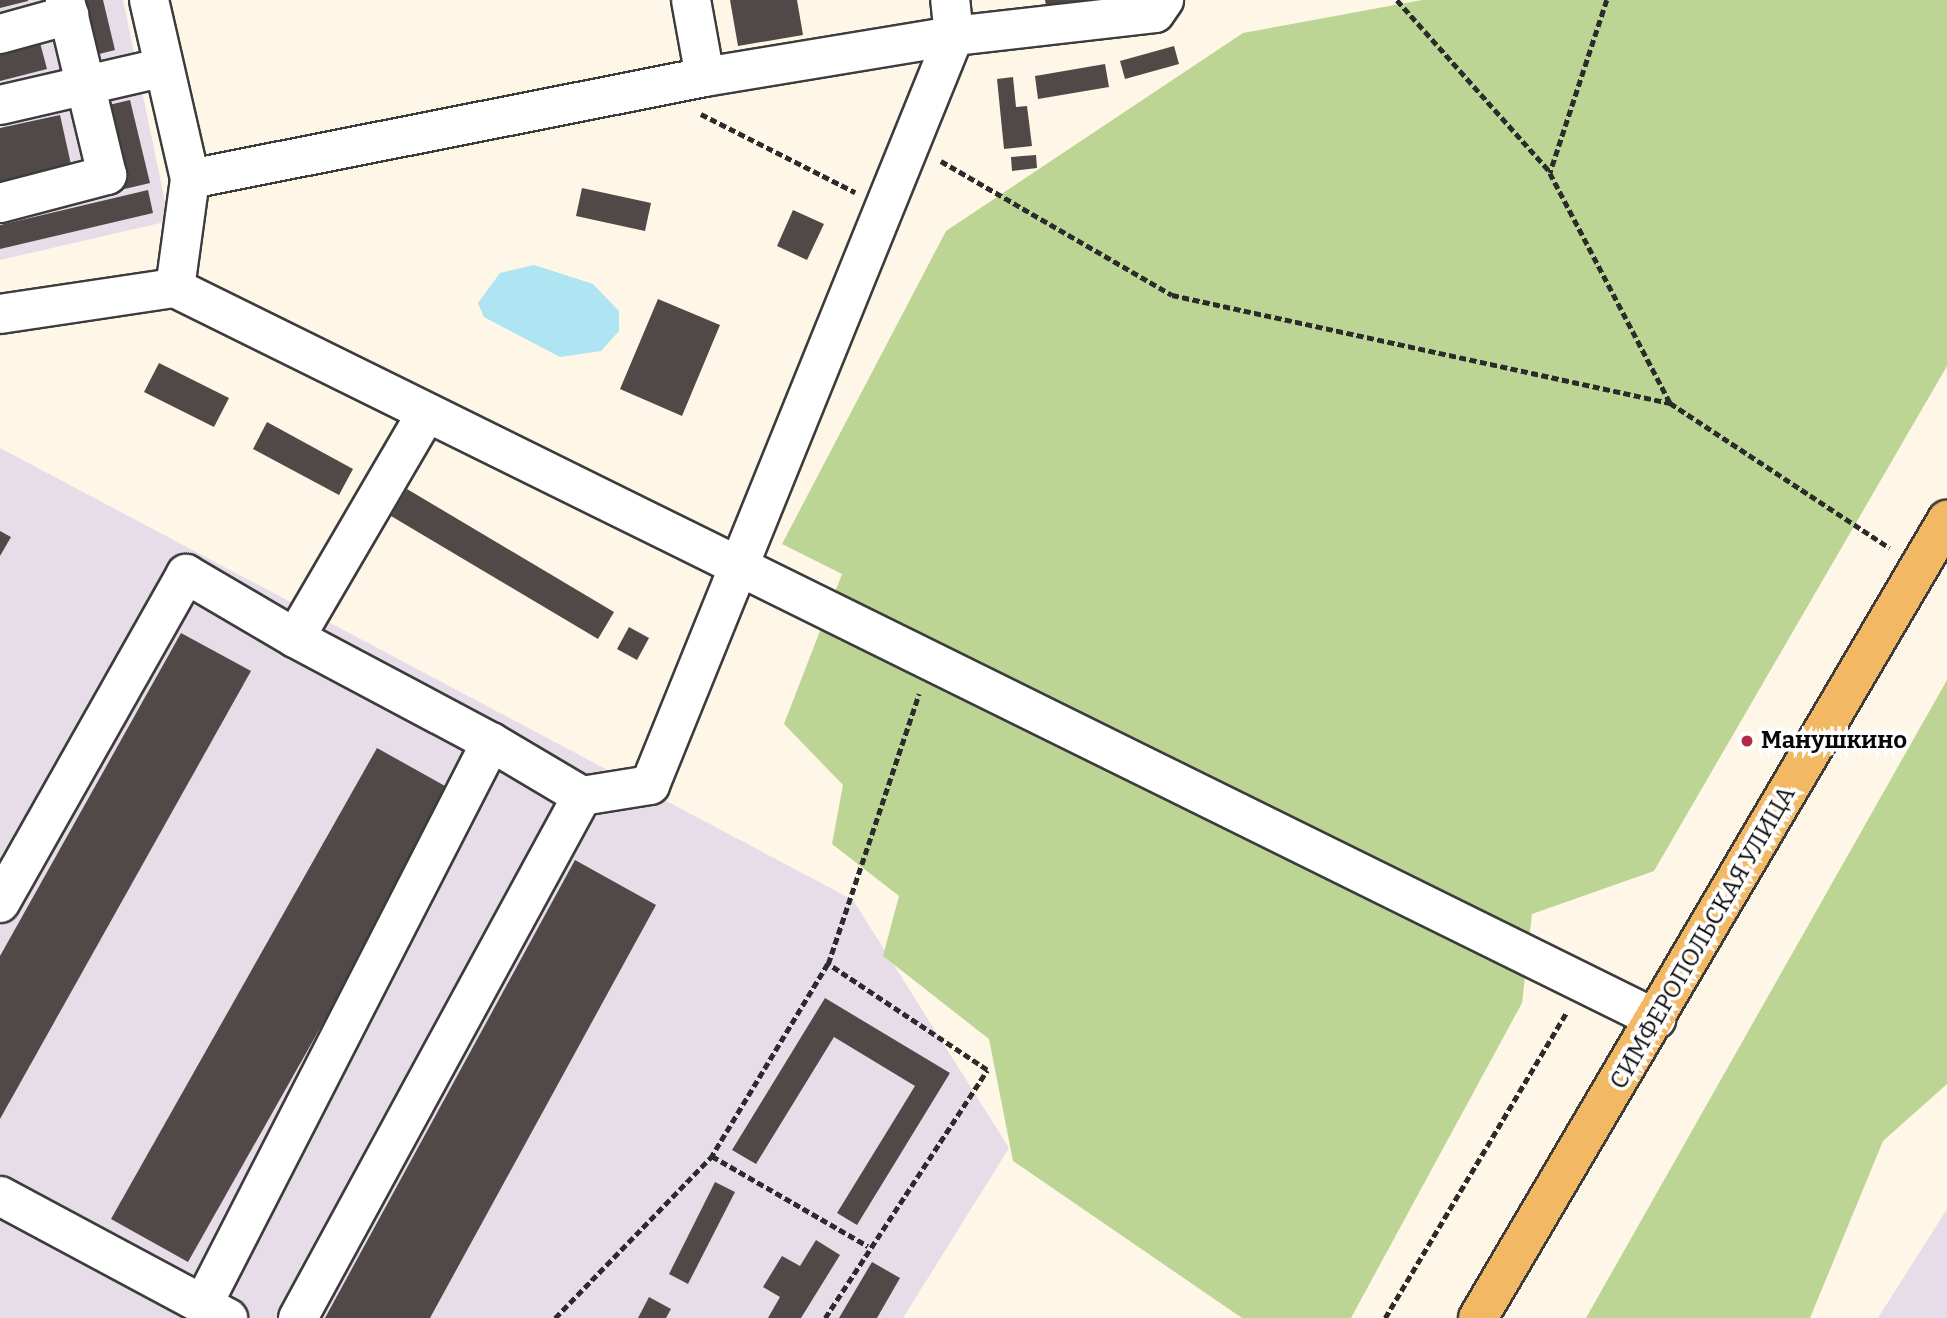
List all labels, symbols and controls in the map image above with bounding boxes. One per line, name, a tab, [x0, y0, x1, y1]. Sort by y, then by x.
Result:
place label: Манушкино	[1761, 727, 1907, 755]
marker: Манушкино	[1739, 733, 1755, 749]
street label: СИМФЕРОПОЛЬСКАЯ УЛИЦА	[1604, 782, 1802, 1094]

